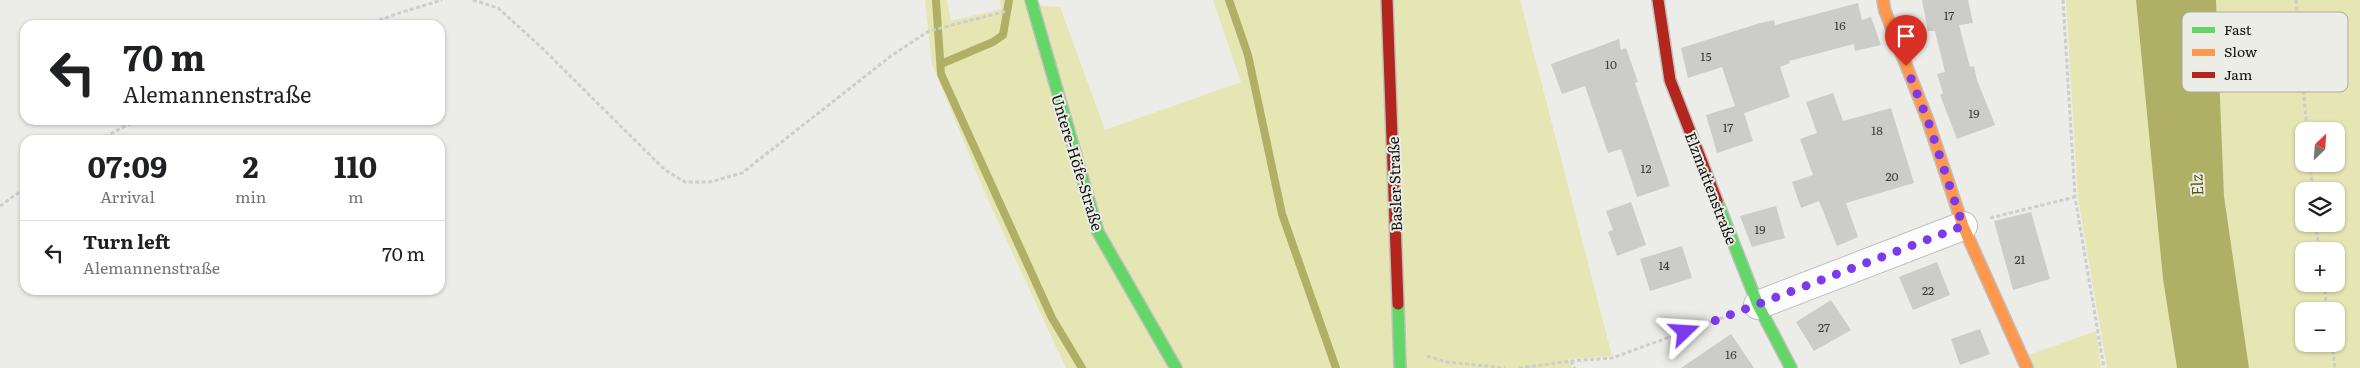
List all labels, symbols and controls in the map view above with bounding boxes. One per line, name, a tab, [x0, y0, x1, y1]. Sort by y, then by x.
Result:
house number: 17	[1944, 6, 1954, 24]
legend	[2182, 12, 2348, 92]
pin	[1885, 15, 1927, 66]
house number: 16	[1834, 16, 1846, 34]
text: Fast	[2224, 19, 2252, 39]
icon: arrive	[1892, 22, 1920, 50]
text: 70 m	[123, 30, 205, 82]
icon: left	[40, 40, 105, 105]
text: Slow	[2224, 41, 2257, 61]
house number: 15	[1701, 47, 1711, 65]
house number: 10	[1605, 55, 1617, 73]
text: Jam	[2224, 64, 2253, 84]
text: Alemannenstraße	[123, 77, 312, 110]
street label: Untere-Höfe-Straße	[1046, 91, 1110, 234]
house number: 19	[1968, 104, 1980, 122]
house number: 17	[1723, 118, 1733, 136]
house number: 18	[1871, 121, 1883, 139]
north arrow	[2295, 122, 2345, 172]
map controls	[2295, 122, 2345, 352]
street label: Elzmattenstraße	[1680, 128, 1744, 248]
street label: Basler Straße	[1381, 136, 1407, 232]
text: 07:09	[88, 143, 167, 187]
text: 2	[243, 143, 259, 187]
text: 110	[334, 143, 377, 187]
house number: 12	[1641, 159, 1651, 177]
house number: 20	[1885, 167, 1899, 185]
water label: Elz	[2183, 173, 2209, 196]
button: layers	[2295, 182, 2345, 232]
text: Arrival	[100, 184, 155, 208]
text: min	[235, 184, 266, 208]
text: m	[348, 184, 363, 208]
house number: 19	[1754, 220, 1766, 238]
text: Turn left	[83, 227, 170, 255]
icon: left	[40, 239, 68, 267]
text: 70 m	[382, 239, 425, 267]
button: +	[2295, 242, 2345, 292]
house number: 21	[2015, 250, 2026, 268]
text: Alemannenstraße	[83, 255, 220, 279]
house number: 14	[1658, 256, 1670, 274]
house number: 22	[1922, 281, 1934, 299]
button: −	[2295, 302, 2345, 352]
position arrow	[1658, 305, 1710, 357]
house number: 27	[1818, 318, 1830, 336]
house number: 16	[1725, 345, 1737, 363]

